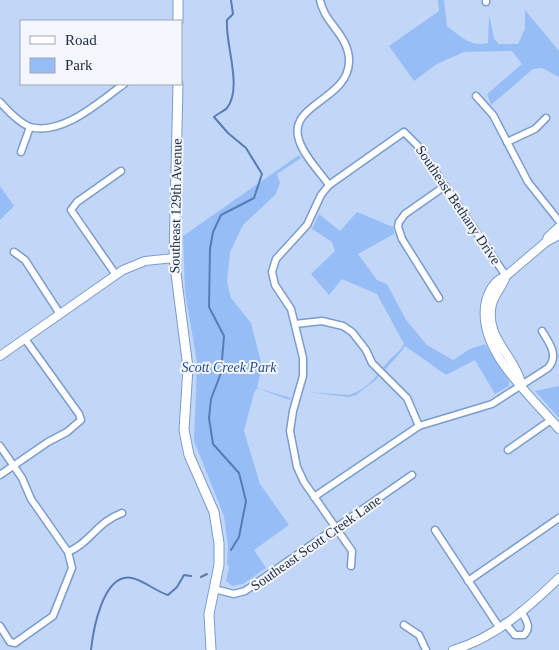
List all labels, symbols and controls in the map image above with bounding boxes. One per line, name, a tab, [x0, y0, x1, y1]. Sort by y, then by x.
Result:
legend	[20, 20, 182, 85]
text: Road	[65, 32, 97, 48]
text: Park	[65, 57, 93, 73]
street label: Southeast 129th Avenue	[167, 138, 185, 274]
street label: Southeast Bethany Drive	[413, 143, 503, 267]
park label: Scott Creek Park	[181, 360, 277, 375]
street label: Southeast Scott Creek Lane	[248, 492, 384, 594]

